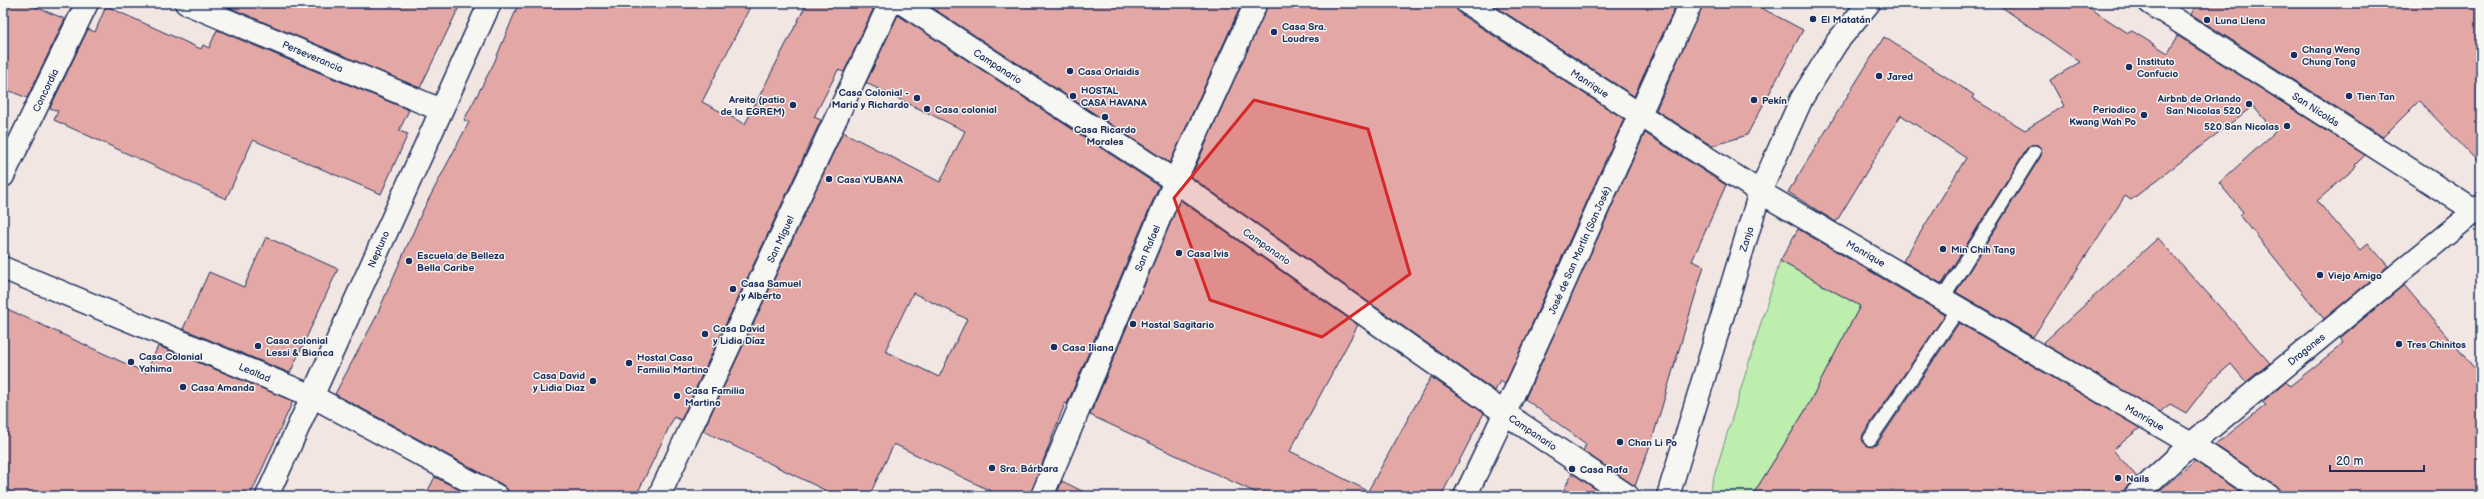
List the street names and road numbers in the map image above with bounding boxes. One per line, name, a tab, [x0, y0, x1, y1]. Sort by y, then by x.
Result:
street label: Perseverancia	[280, 39, 345, 75]
street label: Campanario	[971, 47, 1024, 87]
street label: Concordia	[30, 67, 62, 114]
street label: Manrique	[1568, 67, 1611, 101]
street label: San Nicolás	[2290, 90, 2341, 130]
street label: José de San Martín (San José)	[1546, 184, 1614, 316]
street label: San Miguel	[765, 214, 797, 265]
street label: San Rafael	[1133, 223, 1163, 273]
street label: Zanja	[1737, 225, 1757, 254]
street label: Campanario	[1240, 226, 1293, 268]
street label: Neptuno	[365, 229, 392, 270]
street label: Manrique	[1844, 238, 1887, 270]
street label: Dragones	[2286, 331, 2328, 368]
street label: Lealtad	[237, 361, 273, 385]
street label: Manrique	[2123, 402, 2166, 434]
street label: Campanario	[1506, 412, 1559, 453]

